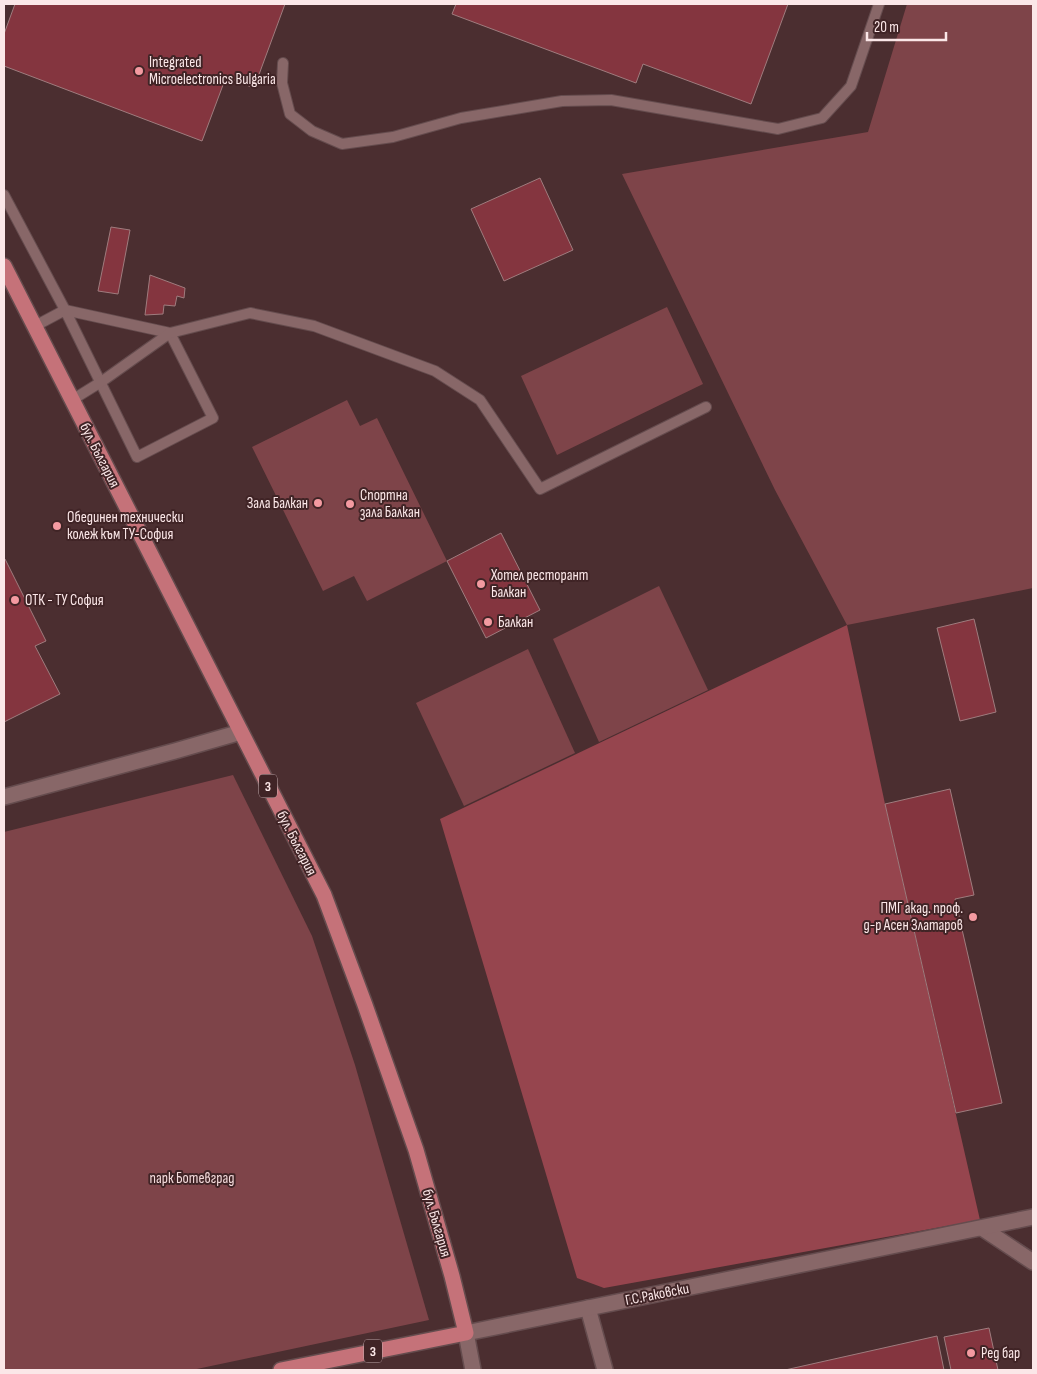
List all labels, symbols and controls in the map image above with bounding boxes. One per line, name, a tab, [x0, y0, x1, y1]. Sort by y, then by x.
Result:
scale bar	[867, 10, 946, 42]
text: 20 m	[874, 18, 899, 37]
place label: Integrated Microelectronics Bulgaria	[149, 53, 276, 89]
marker: Integrated Microelectronics Bulgaria	[133, 65, 145, 77]
street label: бул. България	[75, 420, 124, 491]
place label: Спортна зала Балкан	[360, 486, 420, 522]
place label: Зала Балкан	[247, 494, 308, 513]
marker: Зала Балкан	[312, 497, 324, 509]
marker: Спортна зала Балкан	[344, 498, 356, 510]
place label: Обединен технически колеж към ТУ-София	[67, 508, 184, 544]
marker: Обединен технически колеж към ТУ-София	[51, 520, 63, 532]
place label: Хотел ресторант Балкан	[490, 566, 588, 602]
marker: Хотел ресторант Балкан	[475, 578, 487, 590]
place label: ОТК - ТУ София	[25, 591, 104, 610]
marker: ОТК - ТУ София	[9, 594, 21, 606]
place label: Балкан	[498, 613, 533, 632]
marker: Балкан	[482, 616, 494, 628]
road number: 3	[259, 774, 277, 798]
street label: бул. България	[272, 808, 321, 879]
place label: ПМГ акад. проф. д-р Асен Златаров	[863, 899, 963, 935]
marker: ПМГ акад. проф. д-р Асен Златаров	[967, 911, 979, 923]
park label: парк Ботевград	[150, 1169, 234, 1188]
street label: бул. България	[418, 1187, 455, 1259]
street label: Г.С.Раковски	[624, 1279, 691, 1310]
road number: 3	[364, 1340, 382, 1362]
place label: Ред бар	[981, 1344, 1020, 1363]
marker: Ред бар	[965, 1347, 977, 1359]

